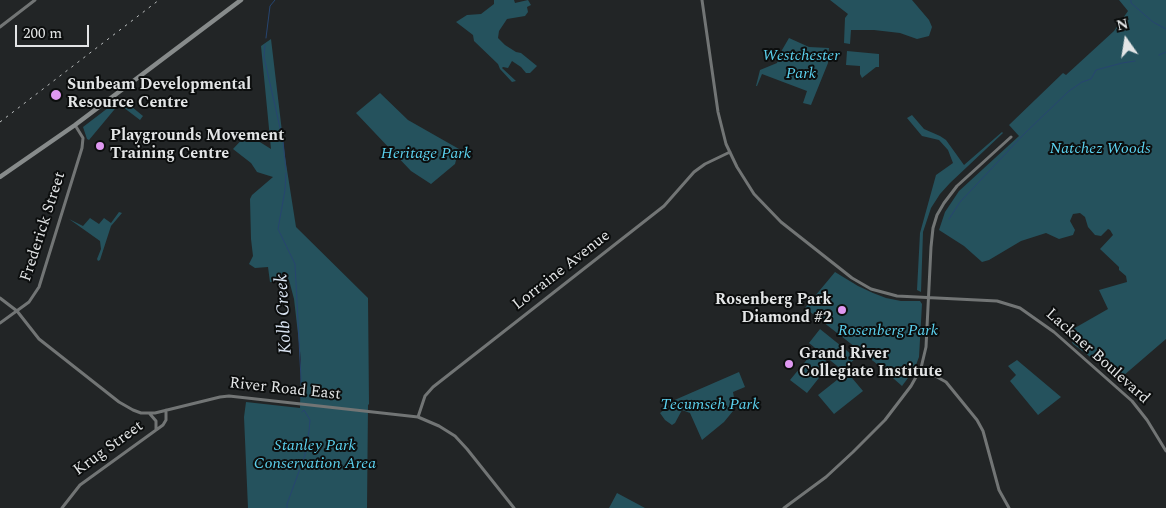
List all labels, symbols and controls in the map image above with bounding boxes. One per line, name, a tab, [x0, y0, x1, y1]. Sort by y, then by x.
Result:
text: N	[1115, 13, 1130, 36]
scale bar	[18, 15, 91, 47]
north arrow	[1101, 15, 1151, 65]
text: 200 m	[23, 22, 62, 45]
park label: Westchester Park	[762, 47, 840, 85]
place label: Sunbeam Developmental Resource Centre	[67, 76, 251, 114]
marker: Sunbeam Developmental Resource Centre	[49, 88, 63, 102]
place label: Playgrounds Movement Training Centre	[110, 127, 284, 165]
marker: Playgrounds Movement Training Centre	[94, 140, 106, 152]
park label: Natchez Woods	[1049, 140, 1151, 160]
park label: Heritage Park	[381, 145, 471, 165]
street label: Frederick Street	[17, 170, 71, 284]
street label: Lorraine Avenue	[509, 227, 615, 315]
water label: Kolb Creek	[272, 273, 298, 355]
place label: Rosenberg Park Diamond #2	[715, 291, 832, 329]
marker: Rosenberg Park Diamond #2	[836, 304, 848, 316]
street label: Lackner Boulevard	[1041, 305, 1153, 409]
park label: Rosenberg Park	[838, 322, 938, 342]
place label: Grand River Collegiate Institute	[799, 345, 942, 383]
marker: Grand River Collegiate Institute	[783, 358, 795, 370]
street label: River Road East	[228, 375, 342, 405]
park label: Tecumseh Park	[660, 396, 760, 416]
street label: Krug Street	[70, 417, 148, 481]
park label: Stanley Park Conservation Area	[254, 437, 376, 475]

